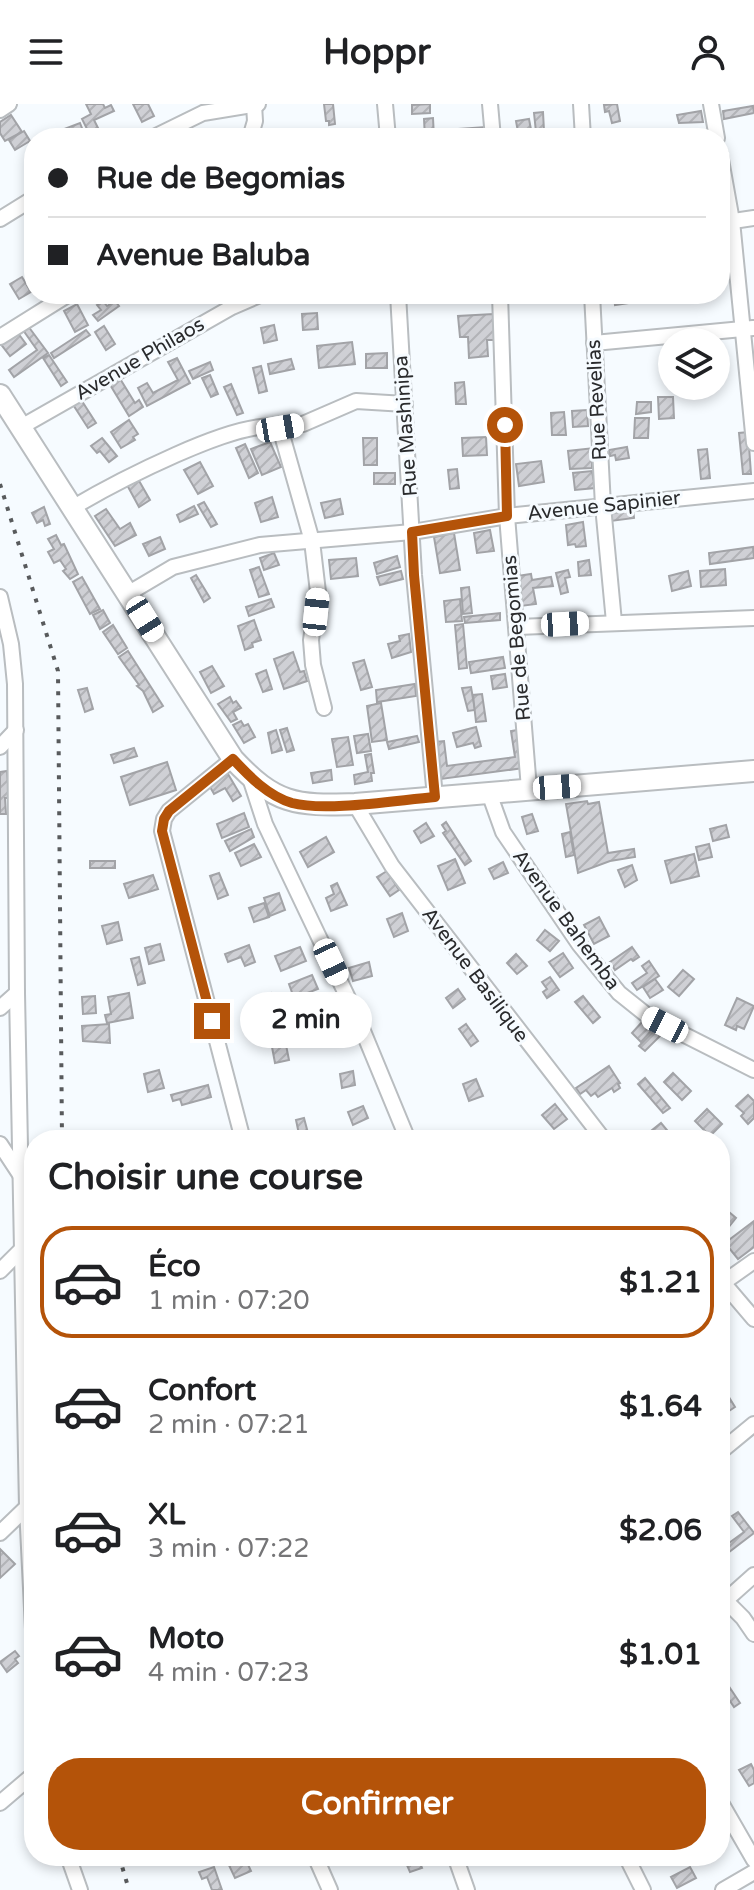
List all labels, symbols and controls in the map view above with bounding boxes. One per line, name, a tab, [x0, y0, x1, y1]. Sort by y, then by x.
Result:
icon: menu	[24, 30, 68, 74]
icon: person	[686, 30, 730, 74]
text: Hoppr	[323, 31, 431, 74]
text: Rue de Begomias	[96, 160, 345, 197]
text: Avenue Baluba	[96, 237, 310, 274]
street label: Avenue Philaos	[71, 312, 209, 406]
map controls	[658, 328, 730, 400]
button: layers	[658, 328, 730, 400]
street label: Rue Revelias	[582, 339, 612, 461]
street label: Rue Mashinipa	[389, 355, 423, 497]
route start	[487, 407, 523, 443]
car	[254, 412, 306, 444]
street label: Avenue Sapinier	[526, 486, 682, 526]
street label: Rue de Begomias	[498, 554, 536, 722]
car	[302, 587, 330, 637]
car	[122, 592, 168, 646]
car	[540, 611, 590, 637]
car	[532, 773, 582, 801]
street label: Avenue Bahemba	[507, 845, 625, 995]
street label: Avenue Basilique	[417, 903, 533, 1047]
car	[310, 935, 352, 989]
callout: 2 min	[240, 993, 372, 1049]
route end	[194, 1003, 230, 1039]
car	[638, 1003, 692, 1047]
text: 2 min	[271, 1004, 341, 1035]
text: Choisir une course	[48, 1156, 363, 1199]
icon: car	[52, 1246, 124, 1318]
text: Éco	[148, 1248, 201, 1285]
text: $1.21	[619, 1264, 702, 1301]
text: 1 min · 07:20	[148, 1285, 310, 1316]
icon: car	[52, 1370, 124, 1442]
text: Confort	[148, 1372, 256, 1409]
text: $1.64	[619, 1388, 702, 1425]
text: 2 min · 07:21	[148, 1409, 310, 1440]
icon: car	[52, 1494, 124, 1566]
text: XL	[148, 1496, 185, 1533]
text: $2.06	[619, 1512, 702, 1549]
text: 3 min · 07:22	[148, 1533, 310, 1564]
icon: car	[52, 1618, 124, 1690]
text: Moto	[148, 1620, 224, 1657]
text: $1.01	[619, 1636, 702, 1673]
text: 4 min · 07:23	[148, 1657, 310, 1688]
button: Confirmer	[48, 1758, 706, 1850]

